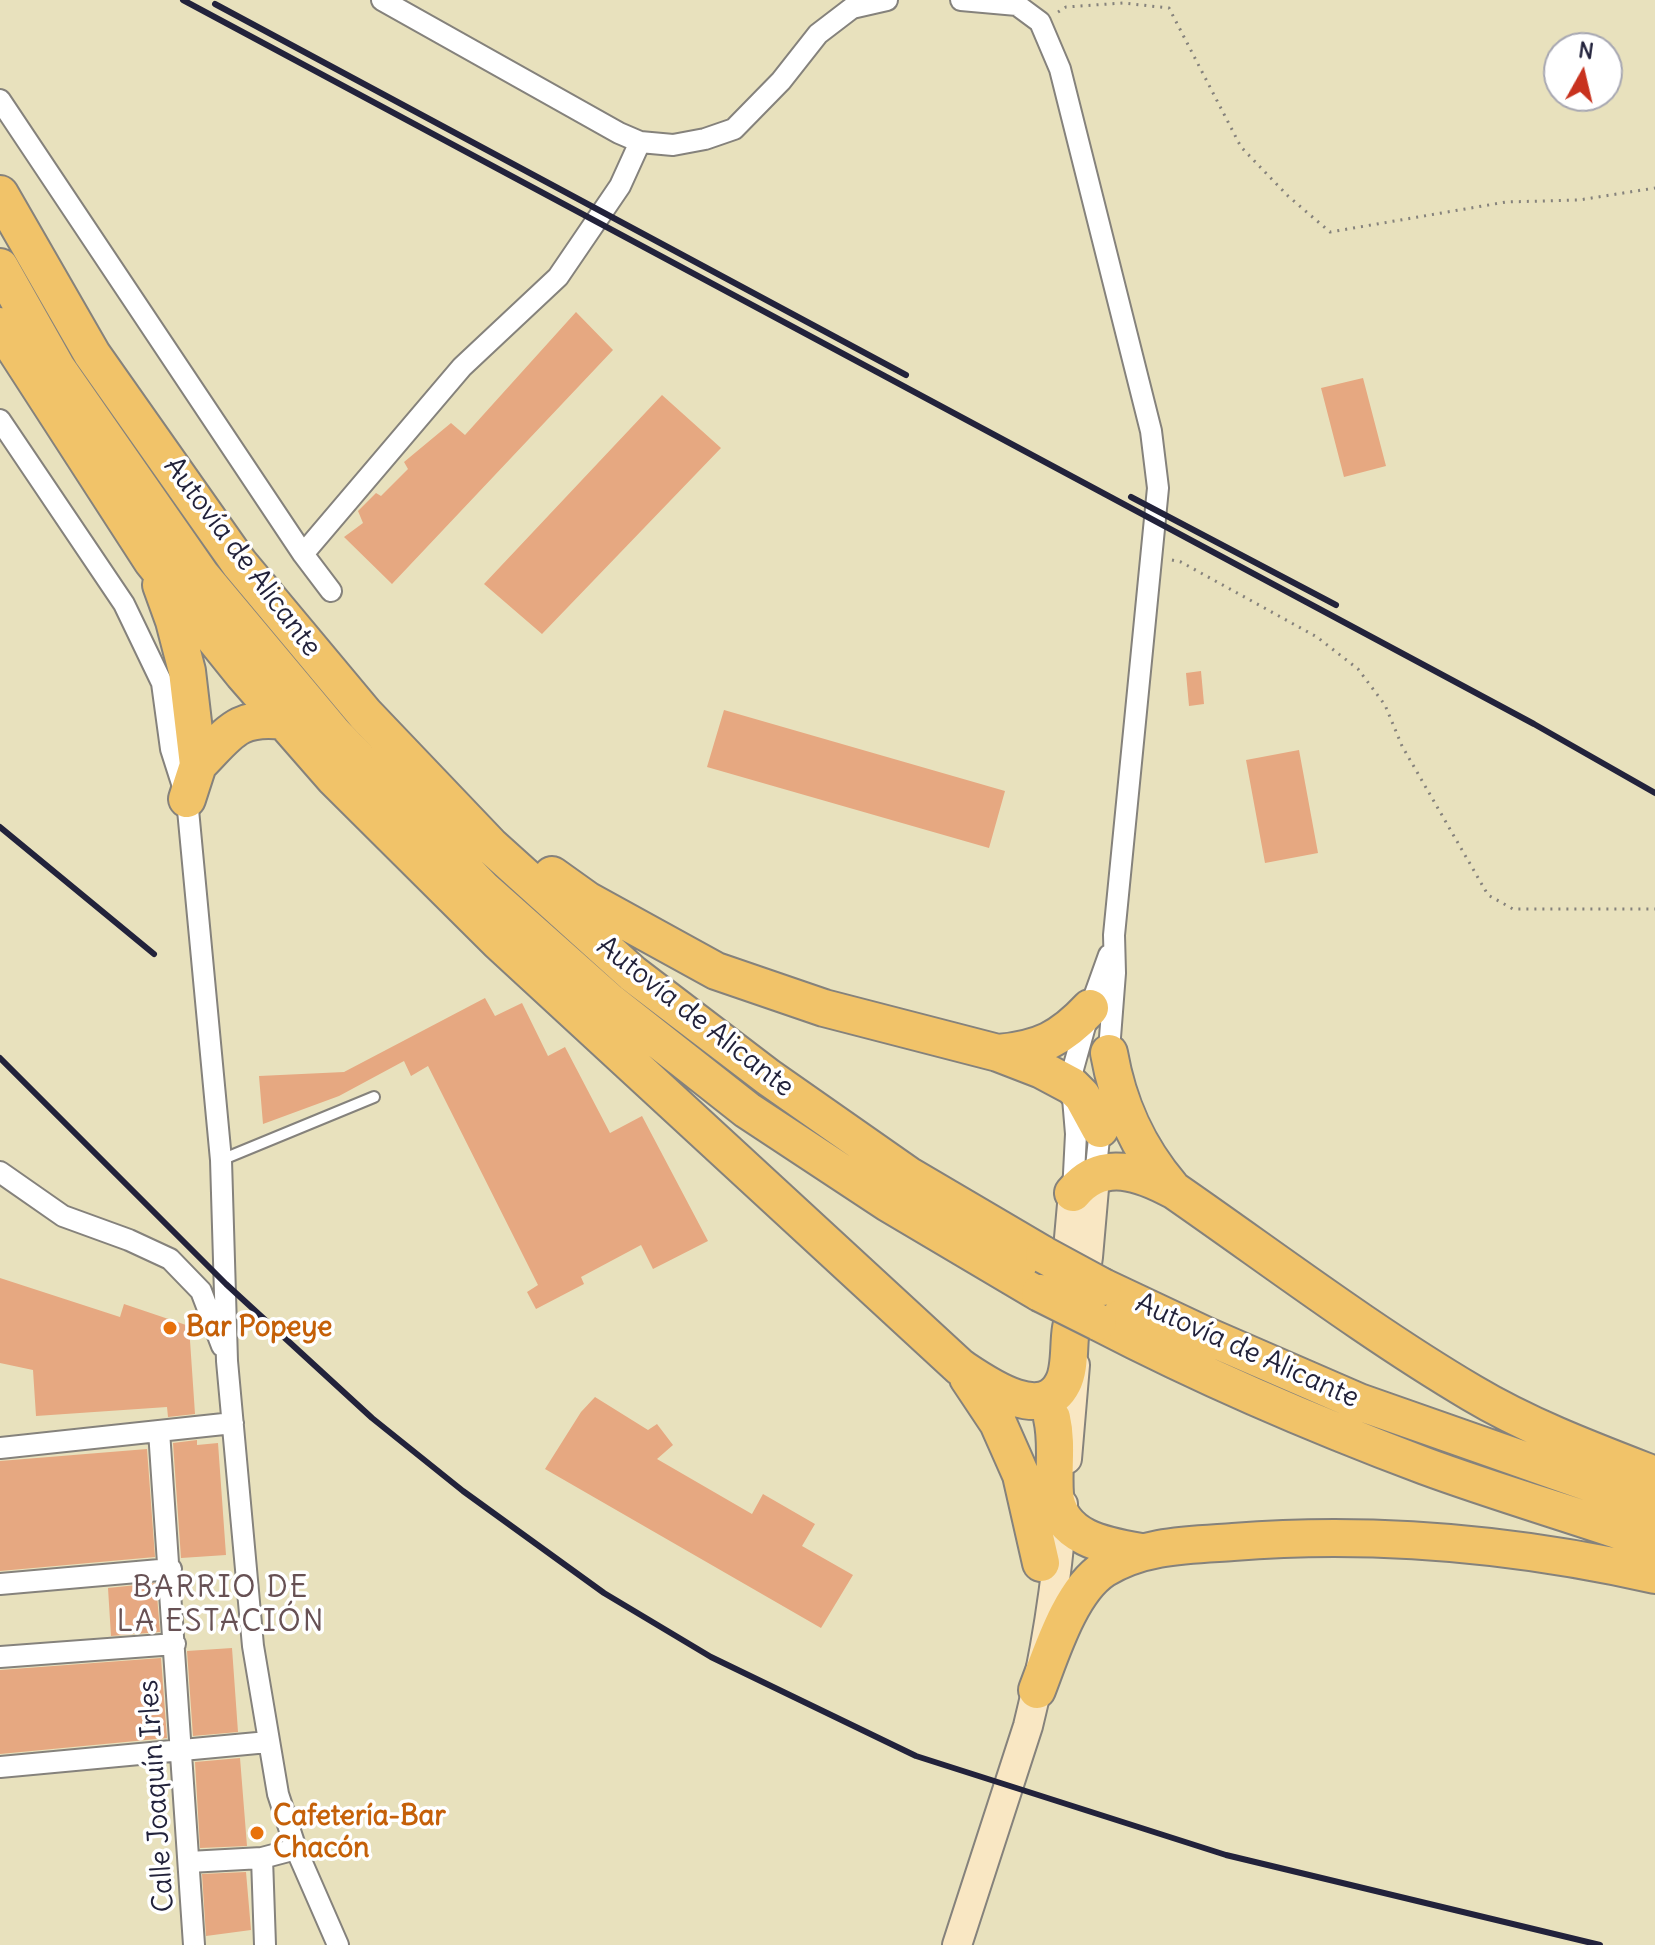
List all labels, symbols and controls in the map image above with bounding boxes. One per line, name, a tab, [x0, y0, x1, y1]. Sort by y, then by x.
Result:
north arrow	[1543, 32, 1623, 112]
text: N	[1577, 35, 1596, 65]
street label: Autovía de Alicante	[156, 451, 328, 663]
street label: Autovía de Alicante	[590, 930, 800, 1104]
street label: Autovía de Alicante	[1130, 1287, 1364, 1415]
place label: Bar Popeye	[186, 1311, 332, 1345]
marker: Bar Popeye	[161, 1319, 179, 1337]
district label: BARRIO DE LA ESTACIÓN	[117, 1570, 325, 1640]
street label: Calle Joaquín Irles	[132, 1679, 182, 1913]
place label: Cafetería-Bar Chacón	[273, 1800, 446, 1866]
marker: Cafetería-Bar Chacón	[248, 1824, 266, 1842]

